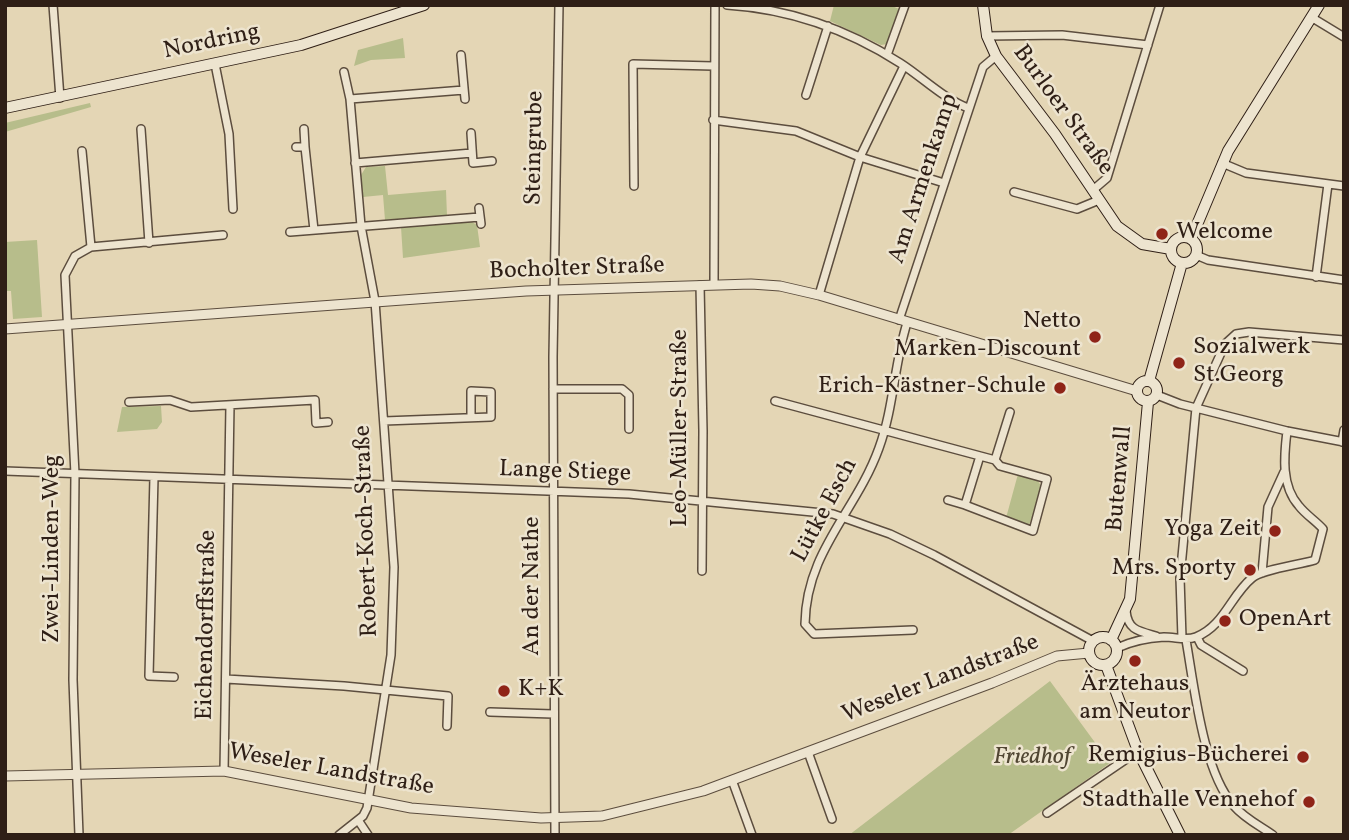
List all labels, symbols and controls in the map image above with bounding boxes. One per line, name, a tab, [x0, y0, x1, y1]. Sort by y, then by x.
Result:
street label: Nordring	[161, 19, 263, 67]
street label: Burloer Straße	[1005, 40, 1119, 182]
street label: Steingrube	[521, 90, 551, 206]
street label: Am Armenkamp	[884, 90, 966, 268]
place label: Welcome	[1176, 220, 1273, 248]
marker: Welcome	[1154, 226, 1170, 242]
street label: Bocholter Straße	[489, 253, 665, 287]
place label: Netto Marken-Discount	[894, 309, 1081, 365]
street label: Leo-Müller-Straße	[668, 329, 696, 527]
marker: Netto Marken-Discount	[1087, 329, 1103, 345]
place label: Sozialwerk St.Georg	[1193, 335, 1310, 391]
marker: Sozialwerk St.Georg	[1171, 355, 1187, 371]
place label: Erich-Kästner-Schule	[818, 374, 1046, 402]
marker: Erich-Kästner-Schule	[1052, 380, 1068, 396]
street label: Robert-Koch-Straße	[350, 424, 386, 638]
street label: Butenwall	[1102, 425, 1140, 533]
street label: Lütke Esch	[787, 454, 865, 568]
street label: Zwei-Linden-Weg	[40, 455, 68, 643]
street label: Lange Stiege	[499, 456, 631, 490]
street label: An der Nathe	[520, 516, 548, 656]
place label: Yoga Zeit	[1164, 517, 1261, 545]
marker: Yoga Zeit	[1267, 523, 1283, 539]
street label: Eichendorffstraße	[192, 529, 224, 721]
place label: Mrs. Sporty	[1112, 556, 1236, 584]
marker: Mrs. Sporty	[1242, 562, 1258, 578]
place label: OpenArt	[1239, 607, 1331, 635]
marker: OpenArt	[1217, 613, 1233, 629]
street label: Weseler Landstraße	[839, 629, 1043, 731]
marker: Ärztehaus am Neutor	[1127, 653, 1143, 669]
place label: Ärztehaus am Neutor	[1079, 672, 1191, 728]
place label: K+K	[518, 677, 564, 705]
marker: K+K	[496, 683, 512, 699]
street label: Weseler Landstraße	[226, 739, 436, 803]
place label: Remigius-Bücherei	[1088, 743, 1289, 771]
park label: Friedhof	[993, 745, 1071, 773]
marker: Remigius-Bücherei	[1295, 749, 1311, 765]
place label: Stadthalle Vennehof	[1082, 788, 1295, 816]
marker: Stadthalle Vennehof	[1301, 794, 1317, 810]

